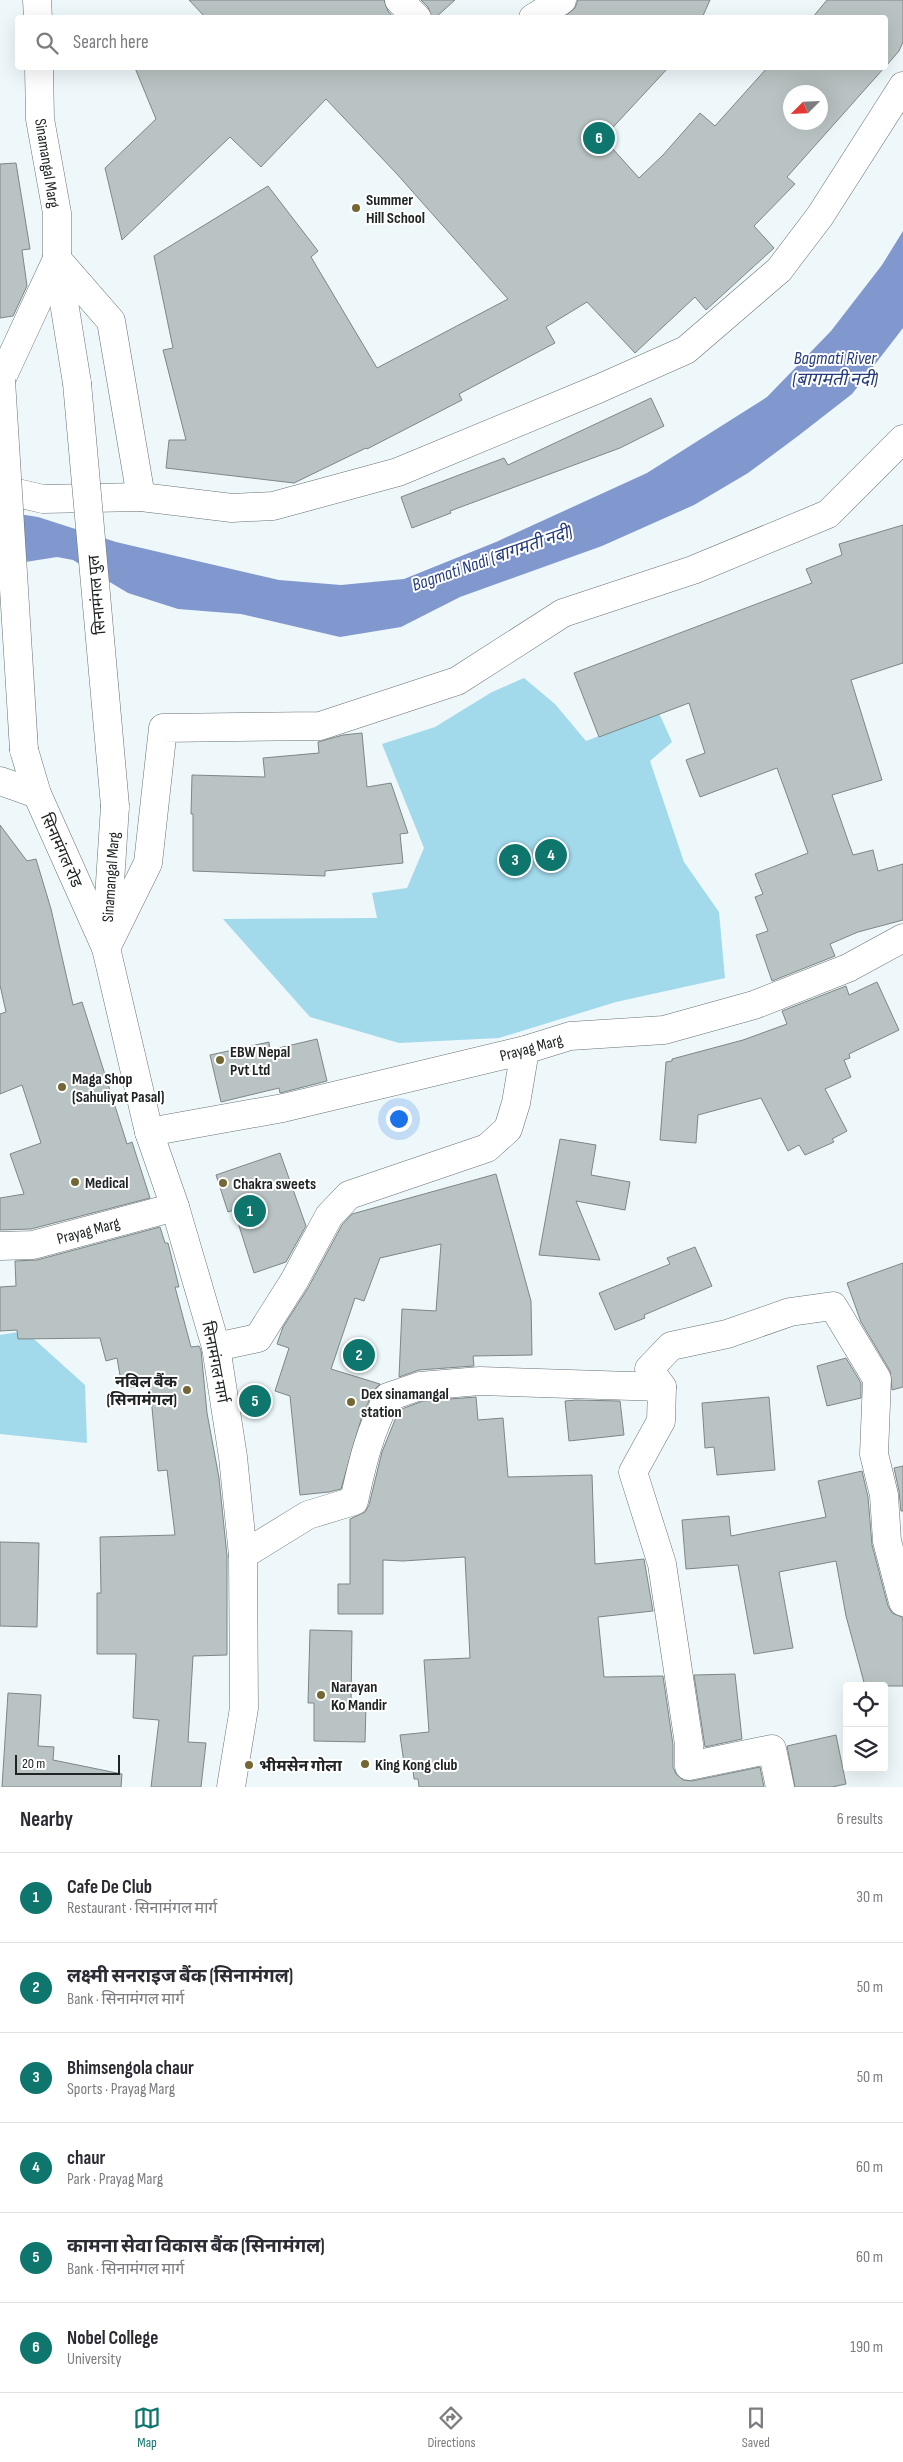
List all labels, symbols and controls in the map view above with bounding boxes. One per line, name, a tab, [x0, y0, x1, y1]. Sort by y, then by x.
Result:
search box	[15, 15, 888, 70]
icon: search	[33, 29, 61, 57]
text: Search here	[73, 31, 149, 54]
north arrow	[783, 85, 828, 130]
street label: Sinamangal Marg	[30, 117, 63, 209]
pin: 6	[583, 119, 615, 157]
place label: Summer Hill School	[366, 191, 425, 228]
marker: Summer Hill School	[350, 202, 362, 214]
water label: Bagmati River (बागमती नदी)	[792, 348, 878, 390]
water label: Bagmati Nadi (बागमती नदी)	[409, 520, 575, 596]
street label: सिनामंगल पुल	[84, 553, 110, 635]
street label: सिनामंगल रोड	[36, 811, 86, 891]
street label: Sinamangal Marg	[99, 831, 124, 923]
pin: 4	[535, 836, 567, 874]
pin: 3	[499, 841, 531, 879]
street label: Prayag Marg	[498, 1031, 565, 1066]
place label: EBW Nepal Pvt Ltd	[230, 1043, 290, 1080]
marker: EBW Nepal Pvt Ltd	[214, 1054, 226, 1066]
place label: Maga Shop (Sahuliyat Pasal)	[72, 1070, 165, 1107]
marker: Maga Shop (Sahuliyat Pasal)	[56, 1081, 68, 1093]
your location	[386, 1106, 412, 1132]
place label: Medical	[85, 1174, 129, 1193]
place label: Chakra sweets	[233, 1175, 316, 1194]
marker: Medical	[69, 1176, 81, 1188]
marker: Chakra sweets	[217, 1177, 229, 1189]
pin: 1	[234, 1192, 266, 1230]
street label: Prayag Marg	[55, 1214, 122, 1249]
street label: सिनामंगल मार्ग	[197, 1320, 233, 1406]
pin: 2	[343, 1336, 375, 1374]
place label: नबिल बैंक (सिनामंगल)	[106, 1372, 178, 1410]
pin: 5	[239, 1382, 271, 1420]
marker: नबिल बैंक (सिनामंगल)	[181, 1384, 193, 1396]
place label: Dex sinamangal station	[361, 1385, 449, 1422]
marker: Dex sinamangal station	[345, 1396, 357, 1408]
place label: Narayan Ko Mandir	[331, 1678, 387, 1715]
map controls	[843, 1682, 888, 1772]
button: locate	[843, 1682, 888, 1727]
marker: Narayan Ko Mandir	[315, 1689, 327, 1701]
button: layers	[843, 1727, 888, 1772]
scale bar	[15, 1752, 120, 1775]
text: 20 m	[22, 1755, 45, 1772]
place label: भीमसेन गोला	[259, 1756, 342, 1776]
place label: King Kong club	[375, 1756, 457, 1775]
marker: King Kong club	[359, 1758, 371, 1770]
marker: भीमसेन गोला	[243, 1759, 255, 1771]
text: Nearby	[20, 1807, 73, 1832]
text: 6 results	[837, 1810, 883, 1829]
text: Cafe De Club	[67, 1876, 152, 1899]
text: 1	[33, 1888, 39, 1907]
text: 30 m	[856, 1888, 883, 1907]
text: Restaurant · सिनामंगल मार्ग	[67, 1899, 217, 1918]
text: लक्ष्मी सनराइज बैंक (सिनामंगल)	[67, 1965, 293, 1988]
text: 2	[32, 1978, 40, 1997]
text: 50 m	[857, 1978, 883, 1997]
text: Bank · सिनामंगल मार्ग	[67, 1990, 184, 2009]
text: Bhimsengola chaur	[67, 2057, 194, 2080]
text: 3	[32, 2068, 40, 2087]
text: 50 m	[857, 2068, 883, 2087]
text: Sports · Prayag Marg	[67, 2080, 175, 2099]
text: chaur	[67, 2147, 105, 2170]
text: 4	[32, 2158, 40, 2177]
text: 60 m	[856, 2158, 883, 2177]
text: Park · Prayag Marg	[67, 2170, 163, 2189]
text: कामना सेवा विकास बैंक (सिनामंगल)	[67, 2235, 325, 2258]
text: 5	[32, 2248, 40, 2267]
text: 60 m	[856, 2248, 883, 2267]
text: Bank · सिनामंगल मार्ग	[67, 2260, 184, 2279]
text: Nobel College	[67, 2327, 158, 2350]
text: 6	[32, 2338, 40, 2357]
text: 190 m	[850, 2338, 883, 2357]
text: University	[67, 2350, 121, 2369]
tab: Map	[133, 2404, 161, 2451]
tab: Directions	[427, 2404, 476, 2451]
tab: Saved	[742, 2404, 770, 2451]

